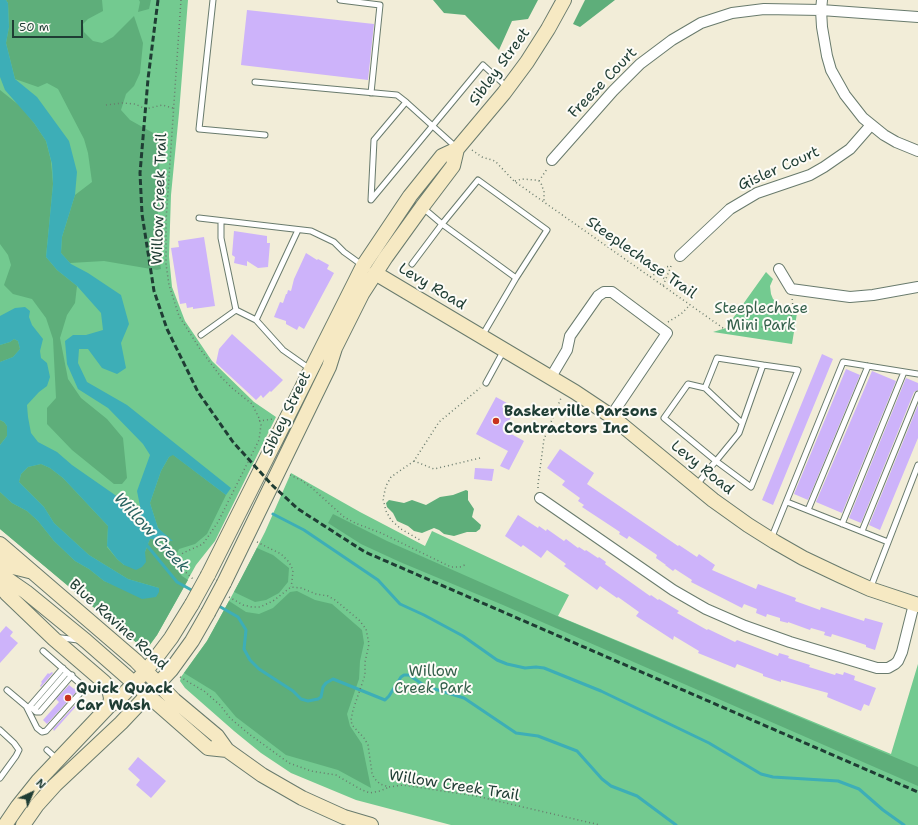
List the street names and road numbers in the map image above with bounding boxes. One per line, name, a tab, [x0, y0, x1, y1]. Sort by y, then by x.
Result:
street label: Sibley Street	[466, 25, 534, 109]
street label: Freese Court	[565, 44, 641, 122]
street label: Willow Creek Trail	[149, 133, 171, 265]
street label: Gisler Court	[736, 143, 822, 195]
street label: Steeplechase Trail	[582, 213, 700, 303]
street label: Levy Road	[395, 260, 469, 314]
street label: Sibley Street	[259, 369, 315, 459]
street label: Levy Road	[667, 437, 737, 499]
street label: Blue Ravine Road	[65, 576, 171, 674]
street label: Willow Creek Trail	[388, 767, 520, 805]

